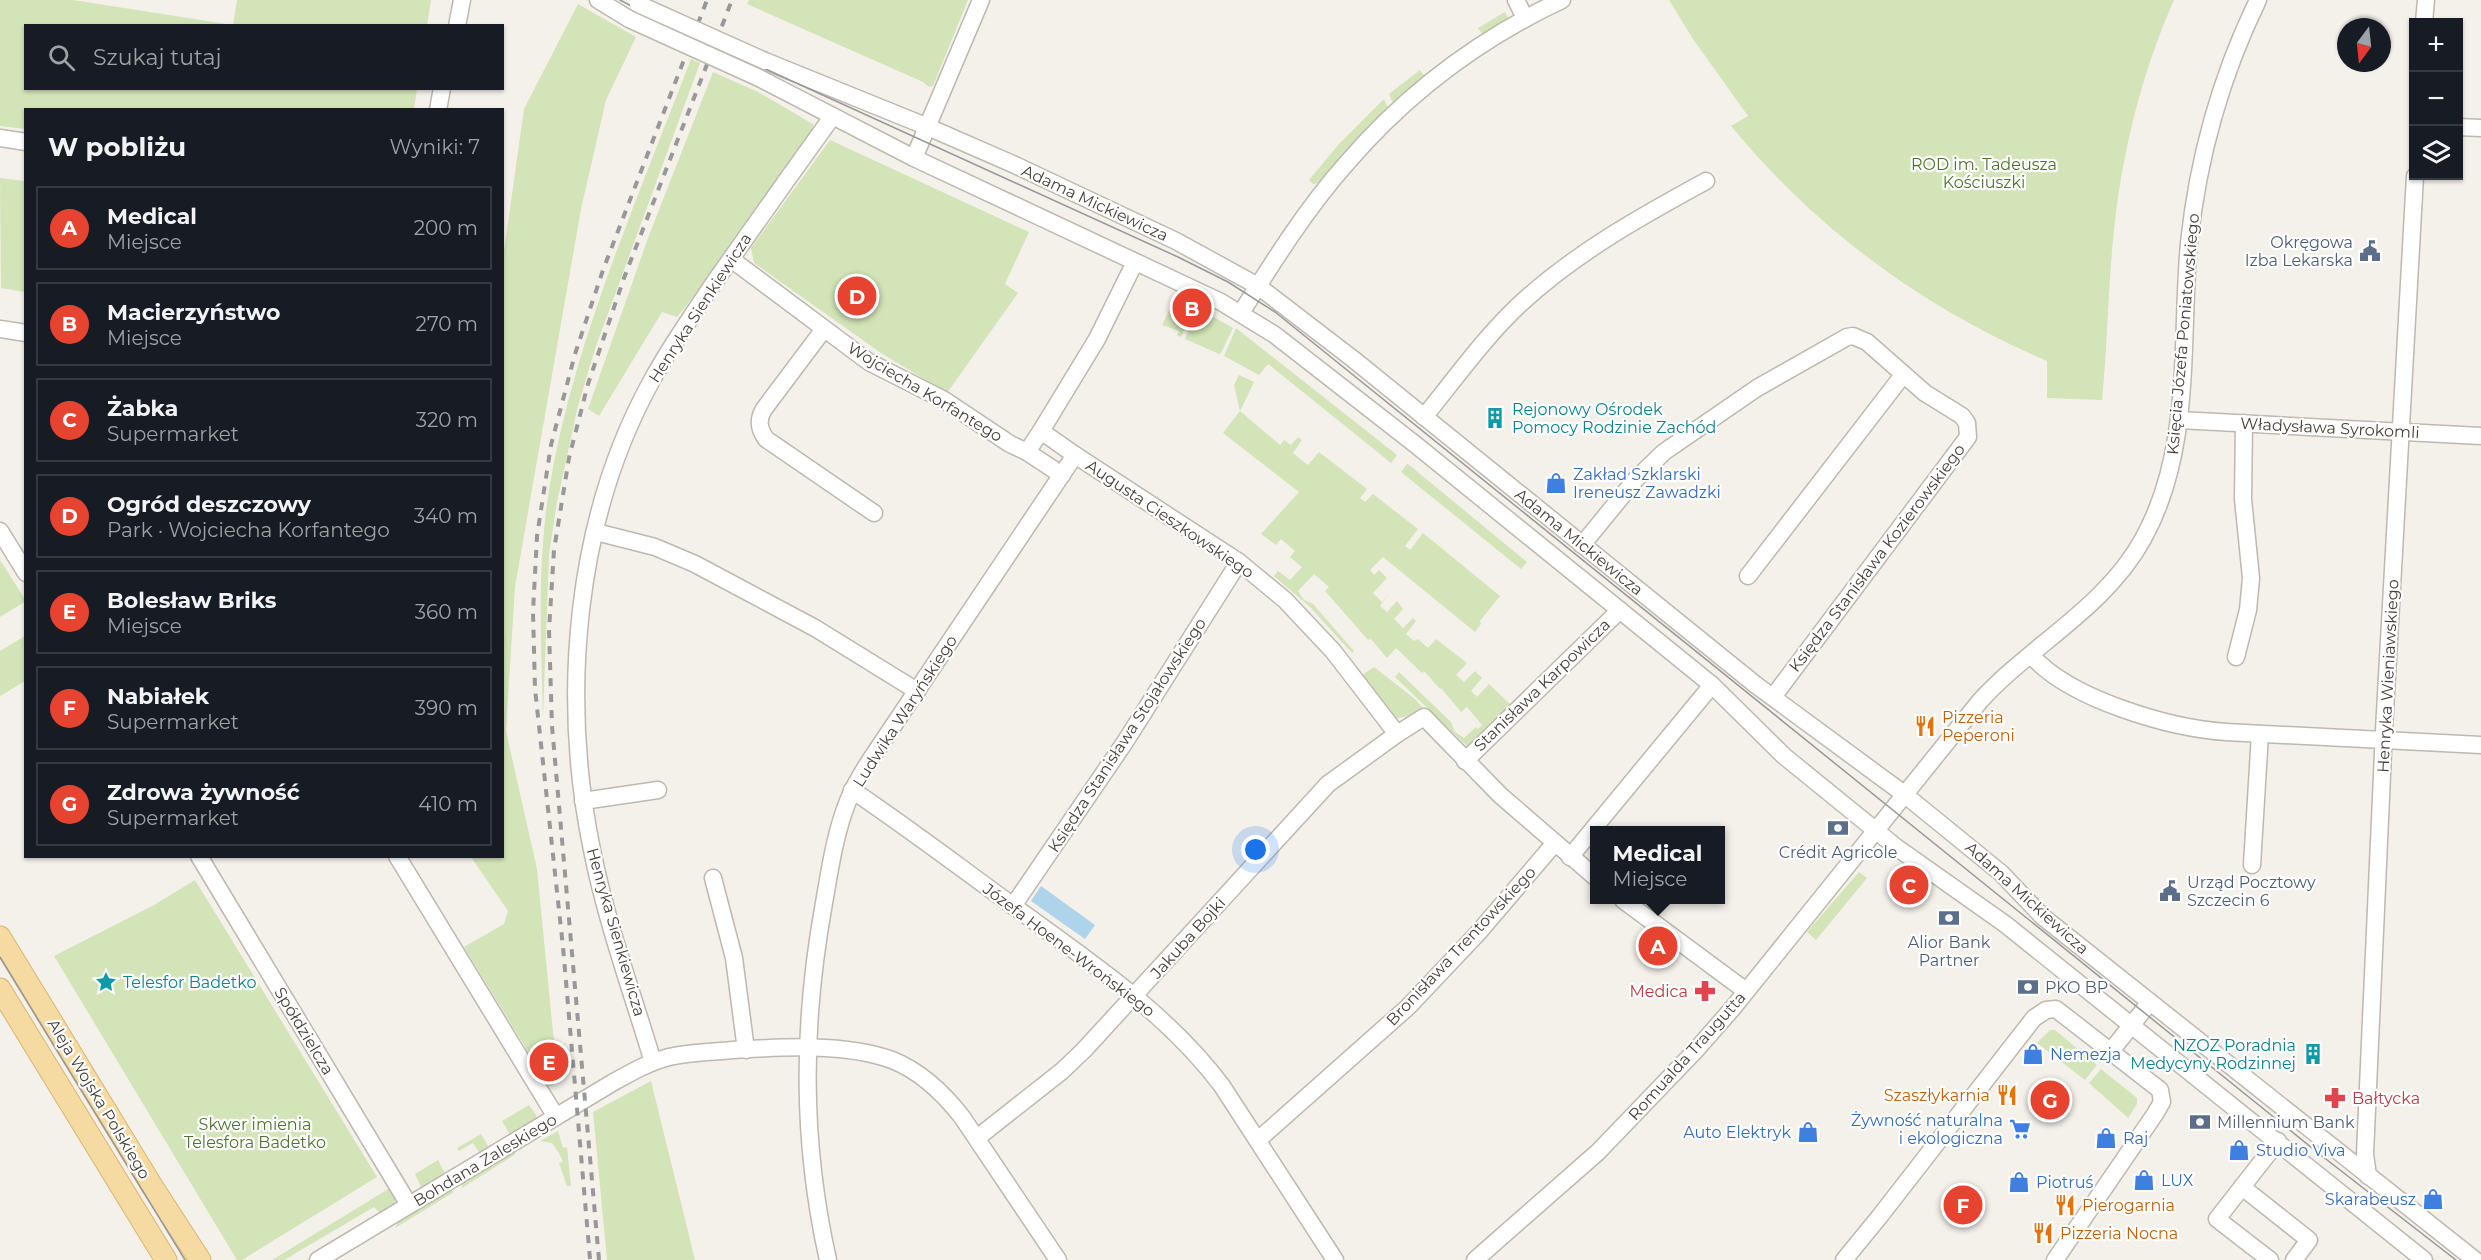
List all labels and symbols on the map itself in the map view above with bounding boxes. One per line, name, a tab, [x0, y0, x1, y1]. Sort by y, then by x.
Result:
north arrow	[2337, 18, 2391, 72]
park label: ROD im. Tadeusza Kościuszki	[1911, 155, 2057, 192]
street label: Adama Mickiewicza	[1019, 161, 1171, 245]
street label: Księcia Józefa Poniatowskiego	[2163, 212, 2203, 456]
street label: Henryka Sienkiewicza	[645, 230, 755, 386]
place label: Okręgowa Izba Lekarska	[2245, 233, 2353, 270]
public building icon: Okręgowa Izba Lekarska	[2358, 239, 2382, 263]
pin: D	[838, 274, 876, 318]
pin: B	[1172, 286, 1212, 330]
street label: Wojciecha Korfantego	[844, 338, 1006, 446]
place label: Rejonowy Ośrodek Pomocy Rodzinie Zachód	[1512, 400, 1716, 437]
building icon: Rejonowy Ośrodek Pomocy Rodzinie Zachód	[1483, 406, 1507, 430]
street label: Władysława Syrokomli	[2240, 414, 2420, 442]
street label: Księdza Stanisława Kozierowskiego	[1785, 440, 1969, 676]
street label: Augusta Cieszkowskiego	[1083, 456, 1257, 582]
place label: Zakład Szklarski Ireneusz Zawadzki	[1573, 465, 1721, 502]
shop icon: Zakład Szklarski Ireneusz Zawadzki	[1544, 471, 1568, 495]
street label: Adama Mickiewicza	[1511, 485, 1647, 599]
street label: Henryka Wieniawskiego	[2373, 579, 2403, 773]
street label: Księdza Stanisława Stojałowskiego	[1044, 614, 1210, 856]
street label: Stanisława Karpowicza	[1470, 615, 1614, 755]
street label: Ludwika Waryńskiego	[849, 632, 961, 790]
place label: Pizzeria Peperoni	[1942, 708, 2015, 745]
restaurant icon: Pizzeria Peperoni	[1913, 714, 1937, 738]
bank icon: Crédit Agricole	[1826, 816, 1850, 840]
your location	[1241, 835, 1270, 864]
street label: Adama Mickiewicza	[1962, 838, 2092, 958]
place label: Crédit Agricole	[1779, 843, 1897, 862]
street label: Henryka Sienkiewicza	[583, 846, 649, 1018]
pin: C	[1890, 862, 1928, 908]
street label: Bronisława Trentowskiego	[1382, 863, 1540, 1029]
place label: Urząd Pocztowy Szczecin 6	[2187, 873, 2316, 910]
street label: Józefa Hoene-Wrońskiego	[979, 879, 1159, 1021]
public building icon: Urząd Pocztowy Szczecin 6	[2158, 879, 2182, 903]
street label: Jakuba Bojki	[1146, 894, 1229, 983]
bank icon: Alior Bank Partner	[1937, 906, 1961, 930]
pin: A	[1638, 924, 1678, 968]
place label: Alior Bank Partner	[1908, 933, 1991, 970]
place icon: Telesfor Badetko	[94, 970, 118, 994]
place label: Telesfor Badetko	[123, 973, 256, 992]
bank icon: PKO BP	[2016, 975, 2040, 999]
place label: PKO BP	[2045, 978, 2108, 997]
pharmacy icon: Medica	[1693, 979, 1717, 1003]
place label: Medica	[1629, 982, 1688, 1001]
street label: Spółdzielcza	[270, 984, 338, 1078]
street label: Romualda Traugutta	[1624, 988, 1750, 1124]
street label: Aleja Wojska Polskiego	[44, 1015, 154, 1183]
place label: NZOZ Poradnia Medycyny Rodzinnej	[2130, 1036, 2296, 1073]
pin: E	[530, 1040, 568, 1084]
shop icon: Nemezja	[2021, 1042, 2045, 1066]
building icon: NZOZ Poradnia Medycyny Rodzinnej	[2301, 1042, 2325, 1066]
place label: Nemezja	[2050, 1045, 2121, 1064]
pin: G	[2030, 1078, 2070, 1122]
restaurant icon: Szaszłykarnia	[1995, 1083, 2019, 1107]
place label: Szaszłykarnia	[1884, 1086, 1990, 1105]
pharmacy icon: Bałtycka	[2323, 1086, 2347, 1110]
place label: Bałtycka	[2352, 1089, 2420, 1108]
street label: Bohdana Zaleskiego	[410, 1110, 560, 1210]
bank icon: Millennium Bank	[2188, 1110, 2212, 1134]
place label: Żywność naturalna i ekologiczna	[1851, 1111, 2003, 1148]
place label: Millennium Bank	[2217, 1113, 2355, 1132]
park label: Skwer imienia Telesfora Badetko	[184, 1115, 326, 1152]
supermarket icon: Żywność naturalna i ekologiczna	[2008, 1117, 2032, 1141]
shop icon: Auto Elektryk	[1796, 1120, 1820, 1144]
place label: Auto Elektryk	[1683, 1123, 1791, 1142]
shop icon: Raj	[2094, 1126, 2118, 1150]
place label: Raj	[2123, 1129, 2148, 1148]
shop icon: Studio Viva	[2227, 1138, 2251, 1162]
place label: Studio Viva	[2256, 1141, 2345, 1160]
shop icon: LUX	[2132, 1168, 2156, 1192]
shop icon: Piotruś	[2007, 1170, 2031, 1194]
place label: LUX	[2161, 1171, 2194, 1190]
place label: Piotruś	[2036, 1173, 2093, 1192]
pin: F	[1944, 1182, 1982, 1228]
shop icon: Skarabeusz	[2421, 1187, 2445, 1211]
place label: Skarabeusz	[2325, 1190, 2416, 1209]
restaurant icon: Pierogarnia	[2053, 1193, 2077, 1217]
place label: Pierogarnia	[2082, 1196, 2175, 1215]
restaurant icon: Pizzeria Nocna	[2031, 1221, 2055, 1245]
place label: Pizzeria Nocna	[2060, 1224, 2178, 1243]

